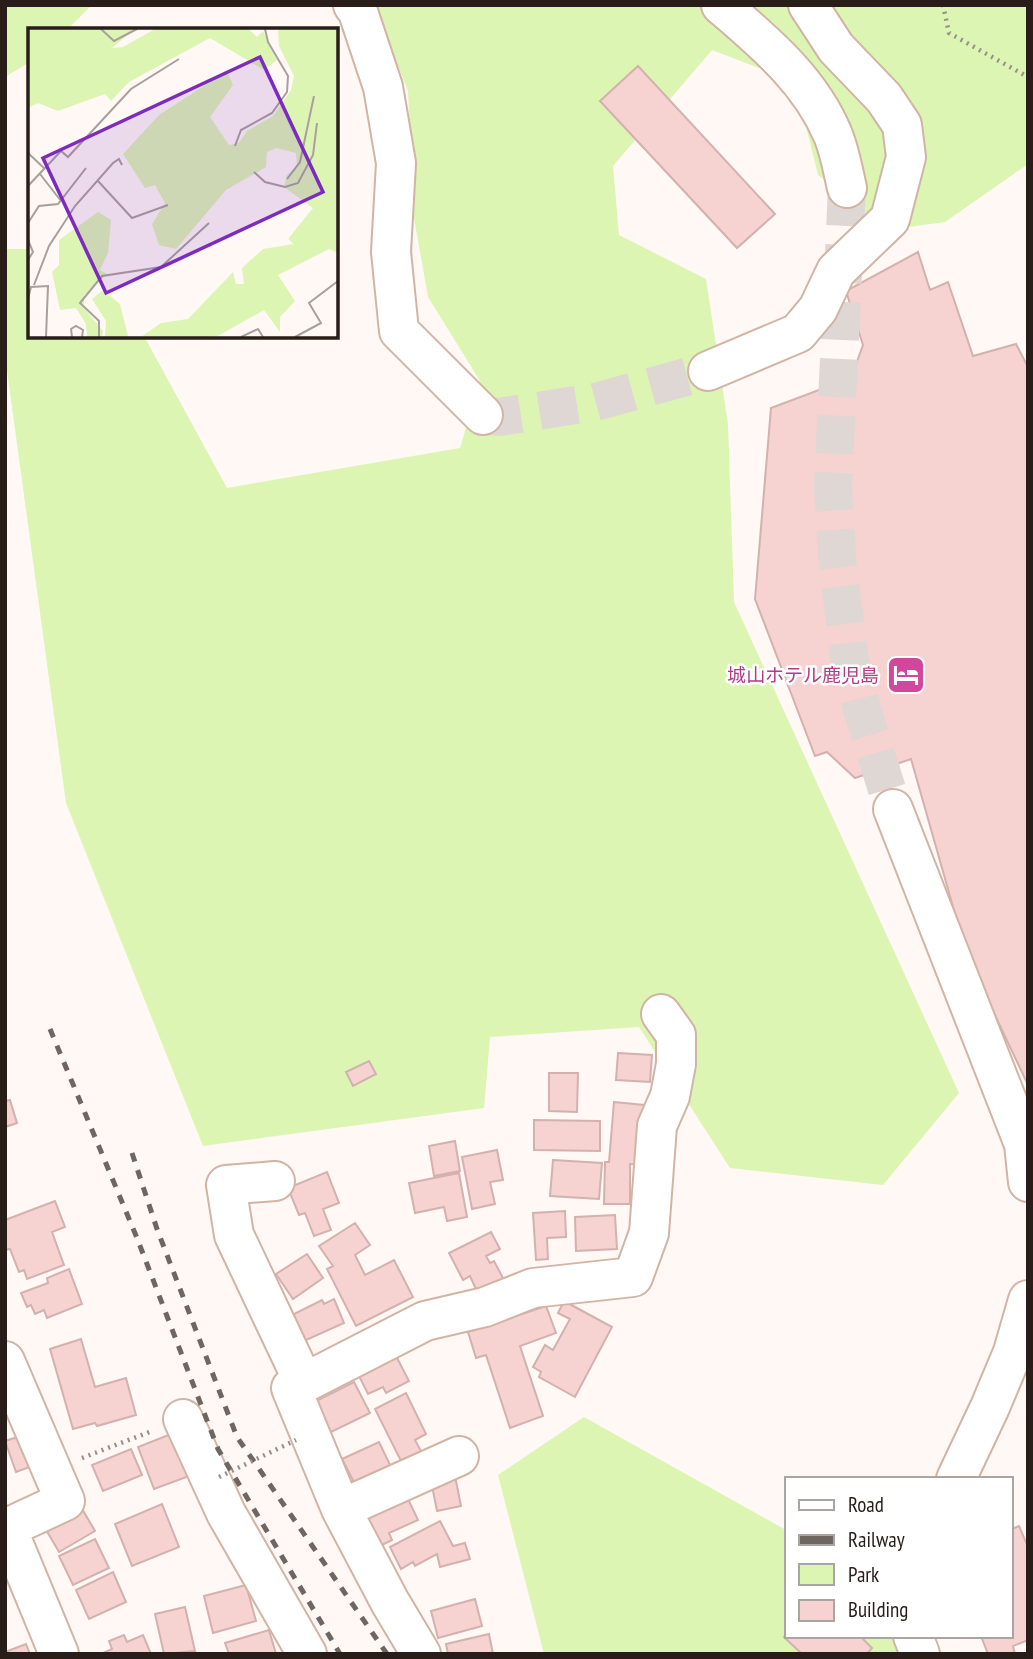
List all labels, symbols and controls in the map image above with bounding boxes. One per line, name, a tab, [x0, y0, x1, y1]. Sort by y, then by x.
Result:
inset map	[28, 28, 338, 338]
hotel icon: 城山ホテル鹿児島	[885, 654, 927, 696]
place label: 城山ホテル鹿児島	[727, 663, 879, 687]
legend	[785, 1477, 1012, 1638]
text: Road	[848, 1491, 884, 1518]
text: Railway	[848, 1526, 905, 1553]
text: Park	[848, 1561, 879, 1588]
text: Building	[848, 1596, 908, 1623]

